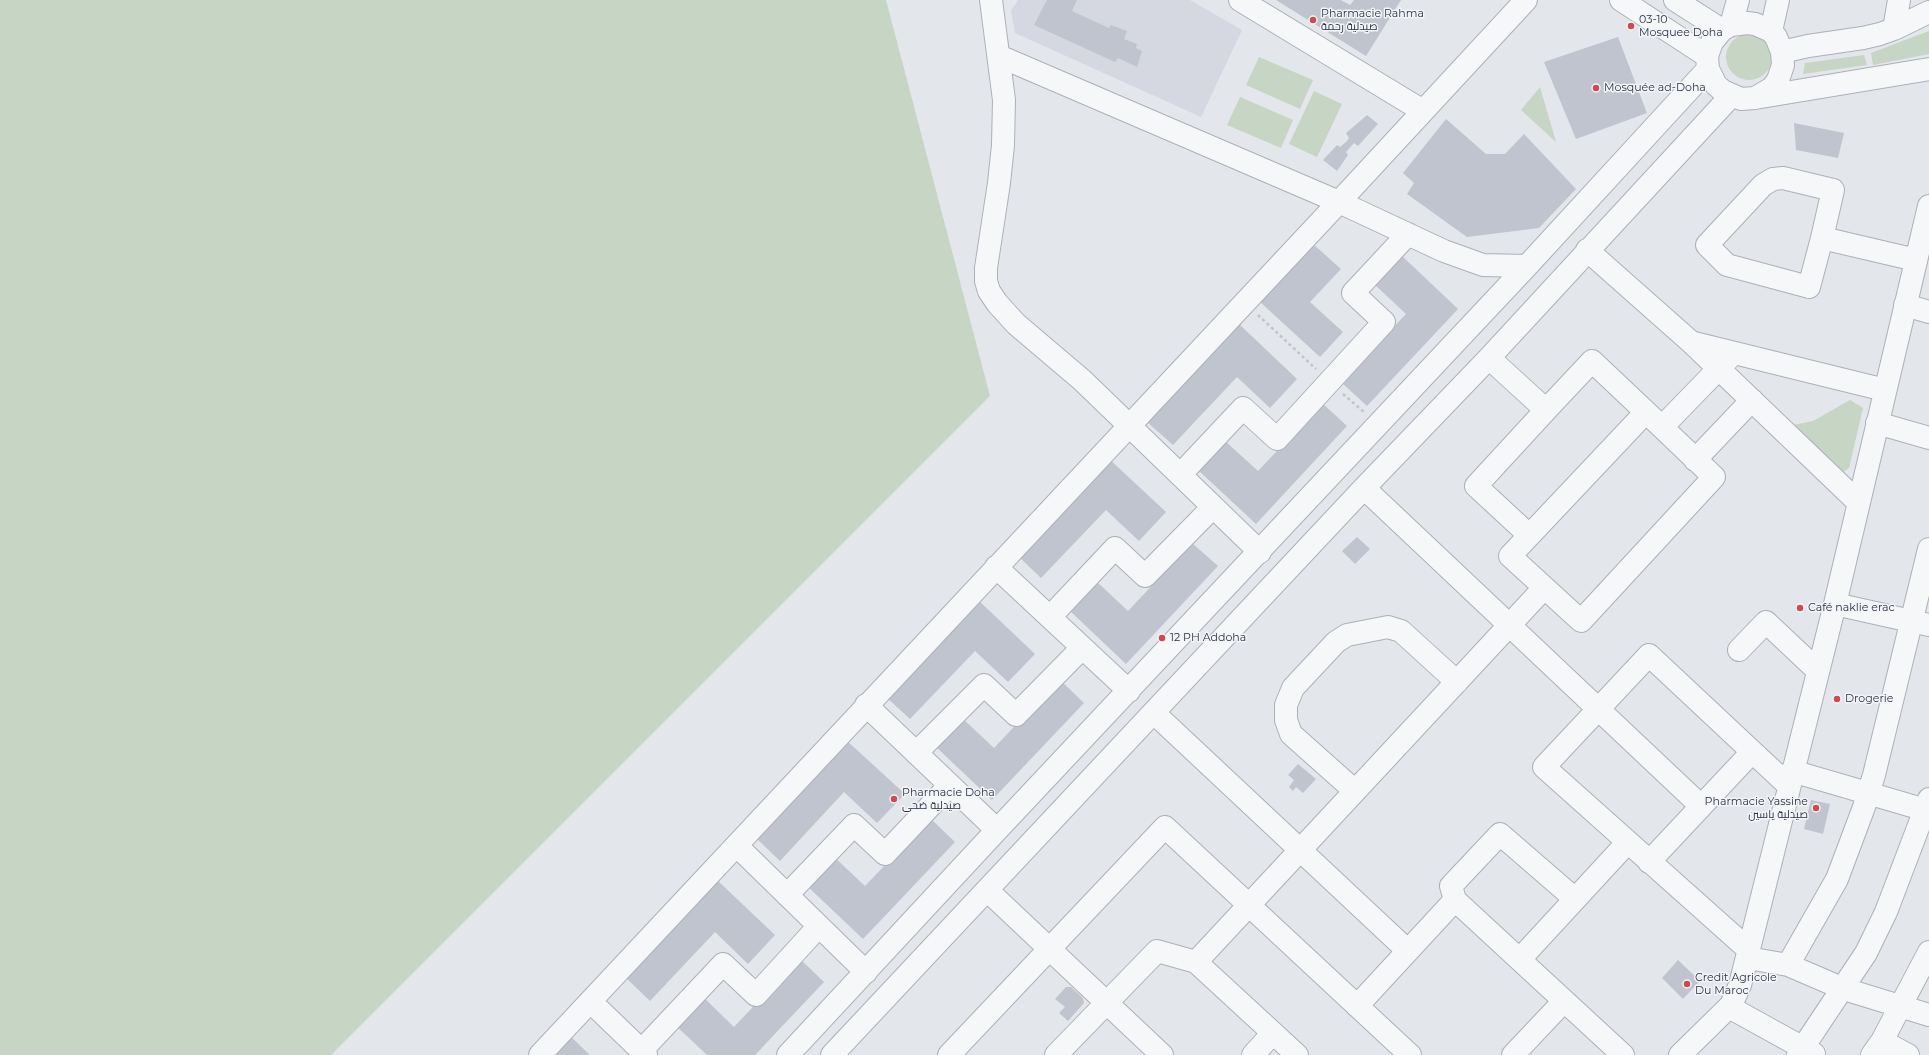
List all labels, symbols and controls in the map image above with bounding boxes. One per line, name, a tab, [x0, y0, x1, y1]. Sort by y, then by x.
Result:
place label: Pharmacie Rahma صيدلية رحمة	[1321, 7, 1424, 33]
place label: 03-10 Mosquee Doha	[1639, 13, 1723, 39]
marker: Pharmacie Rahma صيدلية رحمة	[1308, 15, 1318, 25]
marker: 03-10 Mosquee Doha	[1626, 21, 1636, 31]
place label: Mosquée ad-Doha	[1604, 81, 1706, 95]
marker: Mosquée ad-Doha	[1591, 83, 1601, 93]
place label: Café naklie erac	[1808, 601, 1895, 615]
marker: Café naklie erac	[1795, 603, 1805, 613]
place label: 12 PH Addoha	[1170, 631, 1246, 645]
marker: 12 PH Addoha	[1157, 633, 1167, 643]
place label: Drogerie	[1845, 692, 1893, 706]
marker: Drogerie	[1832, 694, 1842, 704]
place label: Pharmacie Doha صيدلية ضحى	[902, 786, 995, 812]
marker: Pharmacie Doha صيدلية ضحى	[889, 794, 899, 804]
place label: Pharmacie Yassine صيدلية ياسين	[1705, 795, 1808, 821]
marker: Pharmacie Yassine صيدلية ياسين	[1811, 803, 1821, 813]
place label: Credit Agricole Du Maroc	[1695, 971, 1777, 997]
marker: Credit Agricole Du Maroc	[1682, 979, 1692, 989]

